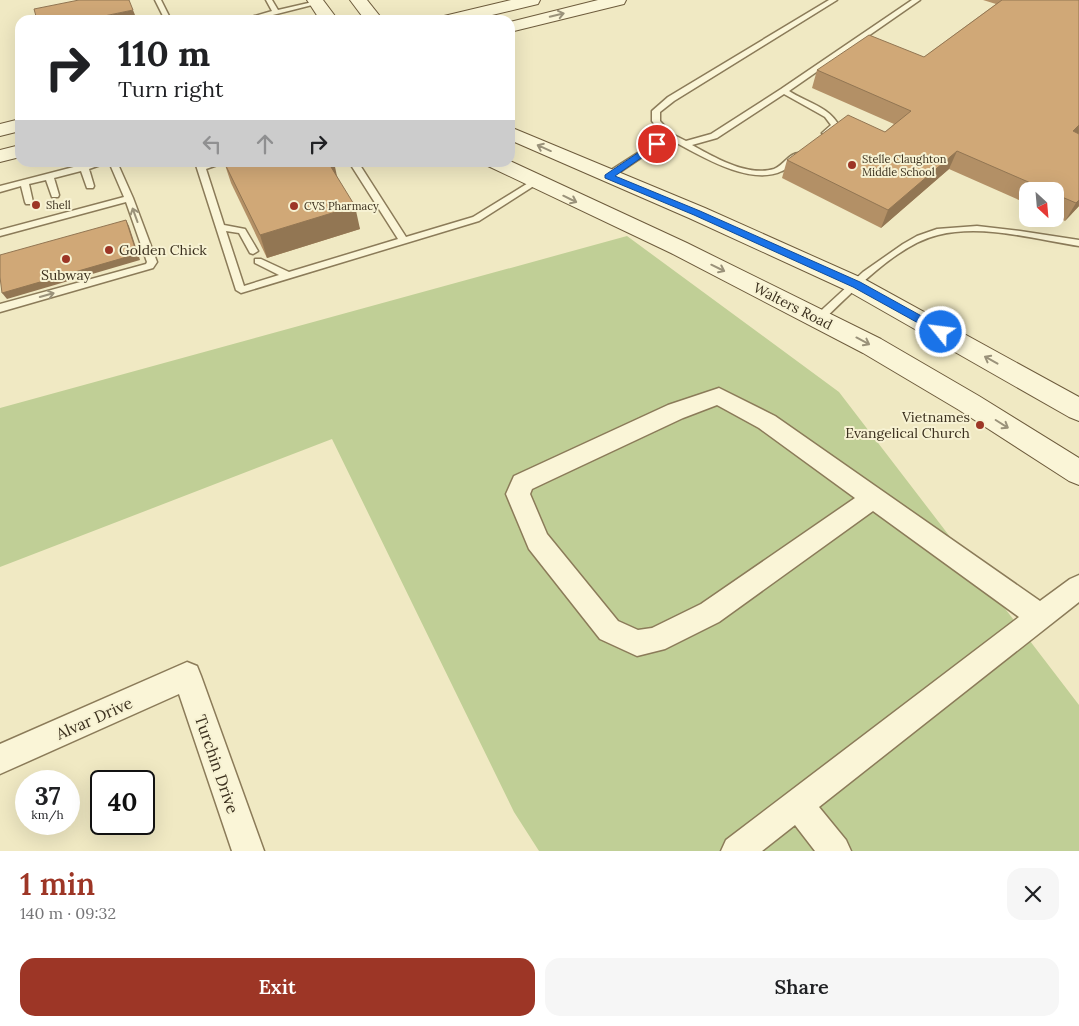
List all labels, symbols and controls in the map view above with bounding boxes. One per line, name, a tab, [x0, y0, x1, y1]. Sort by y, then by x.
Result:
one-way arrow	[549, 10, 565, 19]
text: 110 m	[118, 31, 210, 76]
icon: right	[35, 35, 100, 100]
text: Turn right	[118, 75, 223, 103]
pin	[636, 123, 678, 165]
icon: left	[198, 130, 226, 158]
icon: ahead	[251, 130, 279, 158]
icon: right	[304, 130, 332, 158]
icon: arrive	[643, 130, 671, 158]
one-way arrow	[537, 143, 552, 153]
place label: Stelle Claughton Middle School	[862, 152, 947, 179]
marker: Stelle Claughton Middle School	[846, 159, 858, 171]
north arrow	[1019, 182, 1064, 228]
map controls	[1019, 182, 1064, 227]
one-way arrow	[563, 194, 578, 204]
place label: Shell	[46, 198, 71, 212]
marker: Shell	[30, 199, 42, 211]
place label: CVS Pharmacy	[304, 199, 379, 213]
marker: CVS Pharmacy	[288, 200, 300, 212]
one-way arrow	[130, 207, 139, 223]
place label: Golden Chick	[119, 241, 207, 259]
marker: Golden Chick	[103, 244, 115, 256]
marker: Subway	[60, 253, 72, 265]
one-way arrow	[710, 263, 725, 273]
place label: Subway	[41, 266, 92, 284]
street label: Walters Road	[751, 278, 835, 334]
one-way arrow	[39, 290, 55, 300]
position arrow	[914, 305, 966, 357]
one-way arrow	[855, 336, 870, 346]
one-way arrow	[985, 354, 999, 364]
place label: Vietnames Evangelical Church	[845, 408, 970, 442]
marker: Vietnames Evangelical Church	[974, 419, 986, 431]
one-way arrow	[995, 419, 1009, 429]
street label: Alvar Drive	[52, 692, 136, 744]
street label: Turchin Drive	[191, 712, 243, 816]
speed limit sign: 40	[90, 770, 155, 835]
text: 37	[35, 780, 60, 812]
text: km/h	[31, 807, 64, 822]
text: 1 min	[20, 865, 95, 903]
button: close	[1007, 868, 1059, 920]
text: 140 m · 09:32	[20, 903, 116, 923]
button: Exit	[20, 958, 535, 1016]
button: Share	[545, 958, 1059, 1016]

